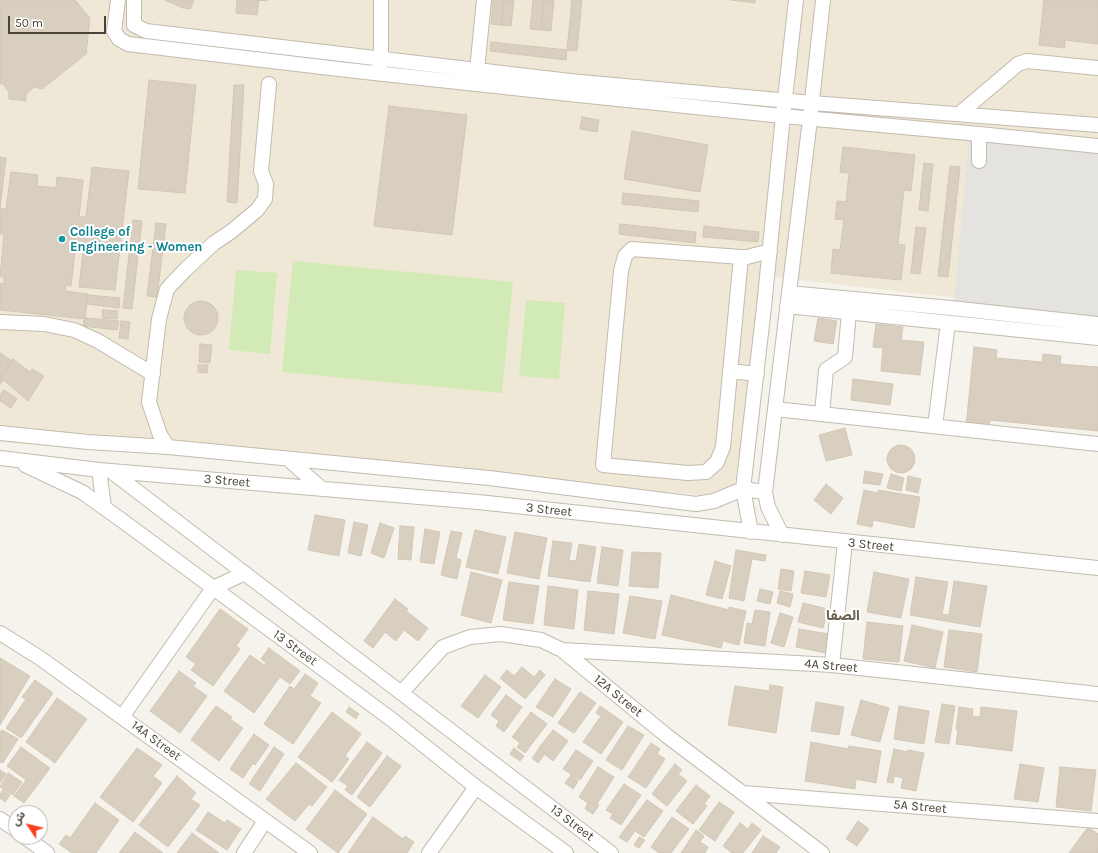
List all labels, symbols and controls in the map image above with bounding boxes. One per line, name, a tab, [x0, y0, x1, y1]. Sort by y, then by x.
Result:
scale bar	[10, 8, 108, 34]
text: 50 m	[15, 16, 43, 30]
place label: College of Engineering - Women	[70, 224, 202, 255]
marker: College of Engineering - Women	[57, 234, 67, 244]
street label: 3 Street	[203, 471, 251, 491]
street label: 3 Street	[525, 500, 573, 520]
street label: 3 Street	[847, 535, 895, 555]
district label: الصفا	[826, 608, 860, 624]
street label: 13 Street	[270, 627, 320, 669]
street label: 4A Street	[804, 656, 858, 676]
street label: 12A Street	[591, 672, 645, 720]
street label: 14A Street	[128, 718, 184, 764]
street label: 5A Street	[893, 797, 947, 817]
street label: 13 Street	[547, 802, 597, 844]
north arrow	[8, 805, 48, 845]
text: ش	[9, 809, 28, 828]

